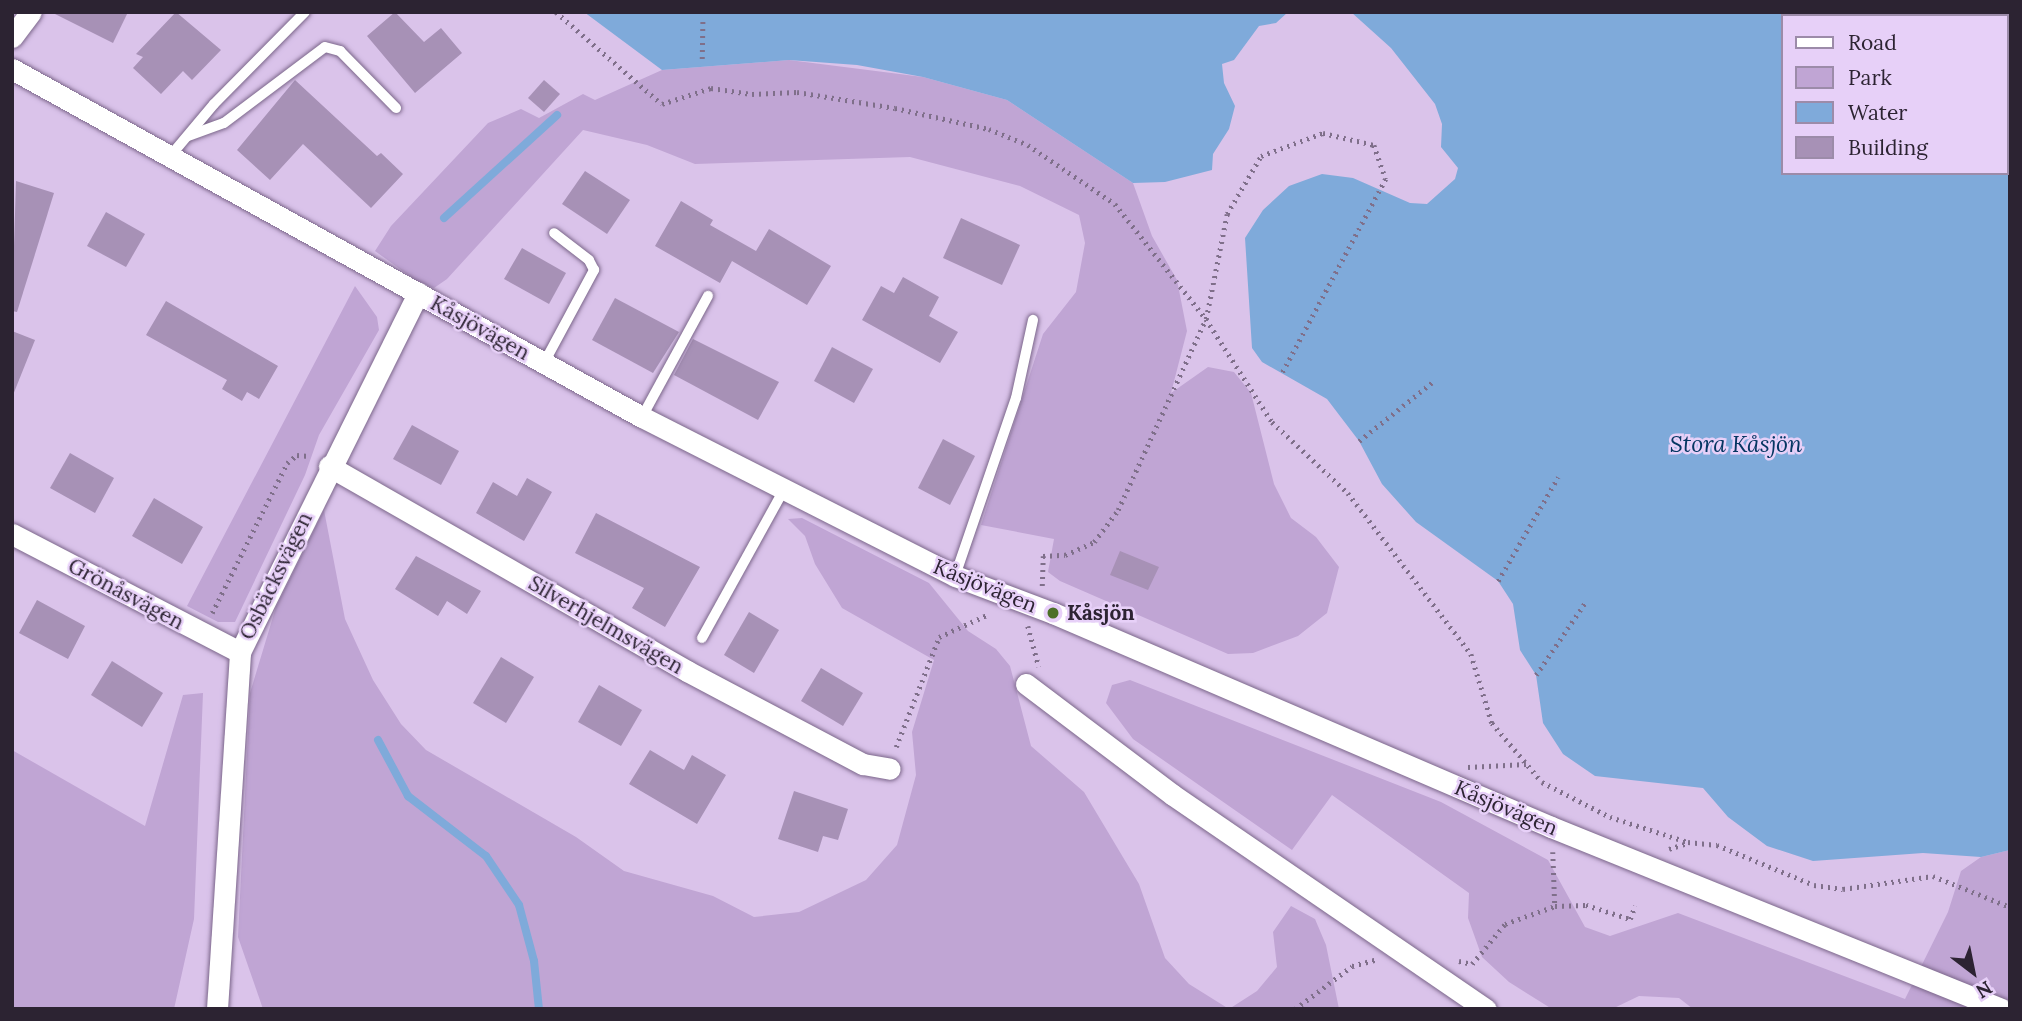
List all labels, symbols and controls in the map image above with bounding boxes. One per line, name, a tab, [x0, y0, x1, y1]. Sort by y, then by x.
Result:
legend	[1780, 14, 2008, 175]
text: Road	[1848, 29, 1897, 56]
text: Park	[1848, 64, 1892, 91]
text: Water	[1848, 99, 1907, 126]
text: Building	[1848, 134, 1928, 161]
street label: Kåsjövägen	[426, 290, 534, 366]
water label: Stora Kåsjön	[1670, 430, 1802, 458]
street label: Osbäcksvägen	[234, 508, 318, 644]
street label: Grönåsvägen	[64, 553, 188, 635]
street label: Kåsjövägen	[930, 554, 1040, 618]
street label: Silverhjelmsvägen	[524, 570, 688, 680]
place label: Kåsjön	[1067, 600, 1135, 626]
marker: Kåsjön	[1045, 605, 1061, 621]
street label: Kåsjövägen	[1451, 775, 1561, 841]
north arrow	[1938, 937, 2008, 1007]
text: N	[1972, 976, 1997, 1004]

